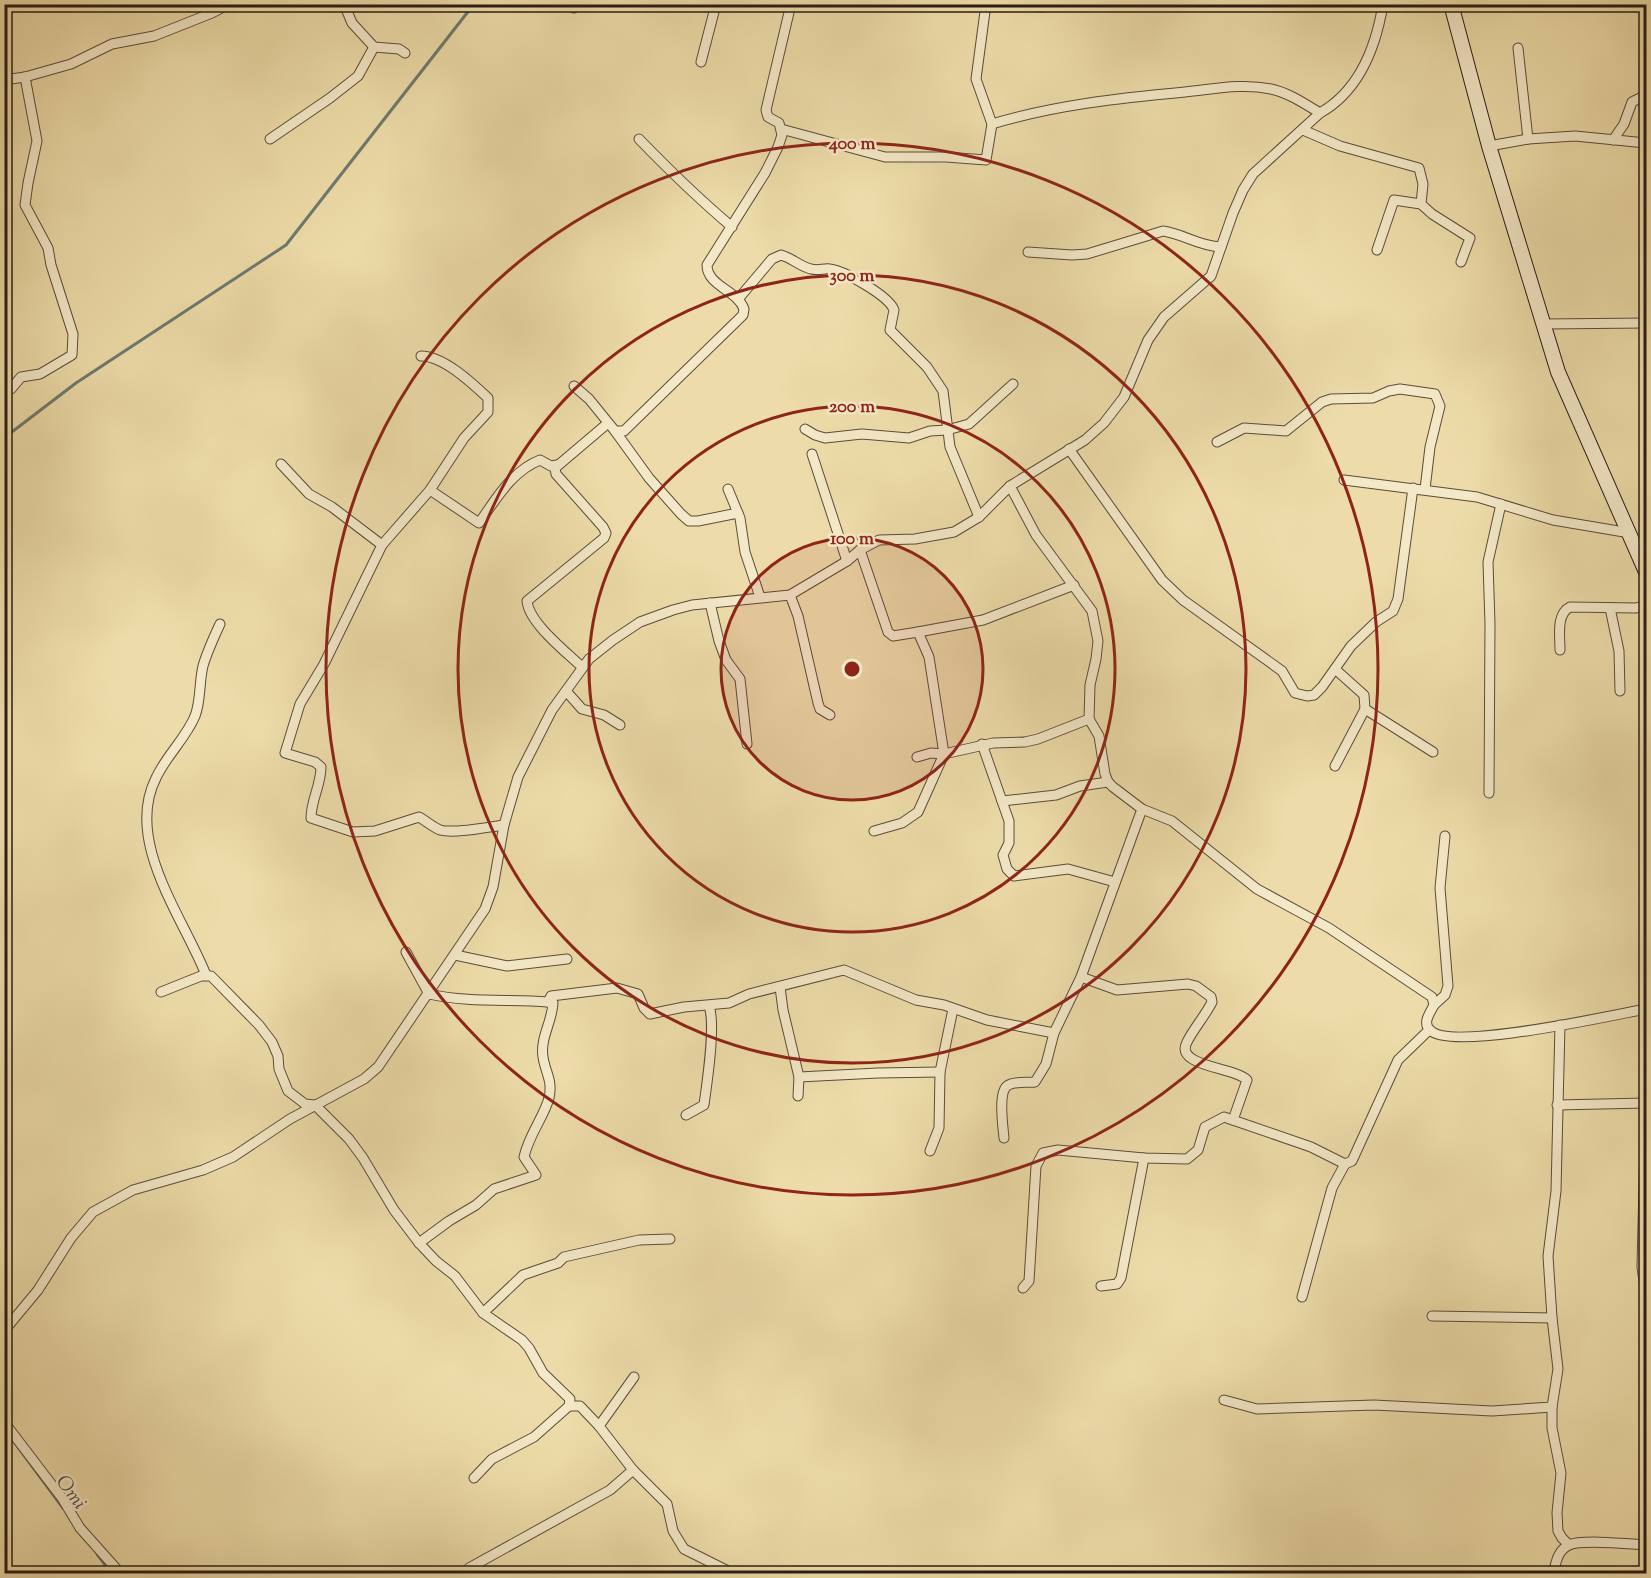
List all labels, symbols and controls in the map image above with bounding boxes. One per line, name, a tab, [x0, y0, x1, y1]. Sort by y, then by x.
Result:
text: 400 m	[828, 132, 875, 158]
text: 300 m	[830, 264, 875, 290]
text: 200 m	[829, 395, 875, 421]
text: 100 m	[830, 527, 874, 553]
centre of rings	[842, 659, 862, 679]
water label: Omi	[47, 1470, 93, 1516]

